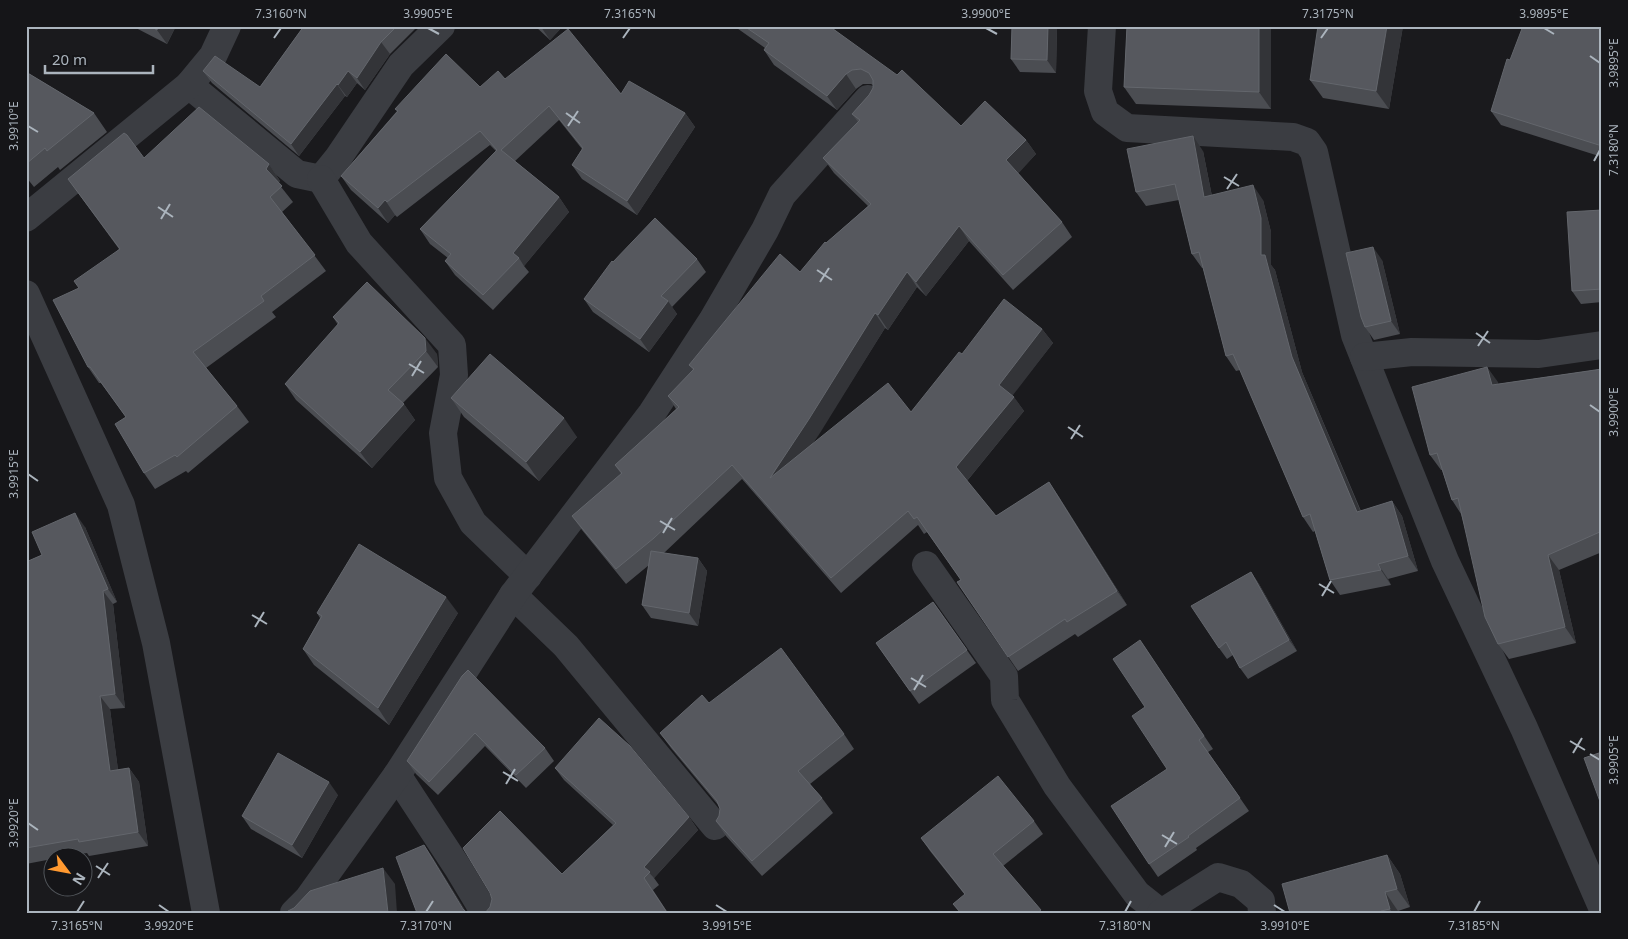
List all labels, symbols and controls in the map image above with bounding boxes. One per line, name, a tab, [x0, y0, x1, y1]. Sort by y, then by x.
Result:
text: 7.3160°N	[255, 5, 307, 22]
text: 3.9905°E	[403, 5, 453, 22]
text: 7.3165°N	[604, 5, 656, 22]
text: 3.9900°E	[961, 5, 1011, 22]
text: 7.3175°N	[1302, 5, 1354, 22]
text: 3.9895°E	[1519, 5, 1569, 22]
text: 3.9895°E	[1605, 38, 1622, 88]
scale bar	[45, 42, 152, 74]
text: 20 m	[52, 49, 87, 69]
text: 3.9910°E	[5, 101, 22, 151]
text: 7.3180°N	[1605, 124, 1622, 176]
text: 3.9900°E	[1605, 387, 1622, 437]
text: 3.9915°E	[5, 449, 22, 499]
text: 3.9905°E	[1605, 735, 1622, 785]
text: 3.9920°E	[5, 798, 22, 848]
north arrow	[42, 846, 92, 896]
text: N	[68, 869, 91, 889]
text: 7.3165°N	[51, 917, 103, 934]
text: 3.9920°E	[144, 917, 194, 934]
text: 7.3170°N	[400, 917, 452, 934]
text: 3.9915°E	[702, 917, 752, 934]
text: 7.3180°N	[1099, 917, 1151, 934]
text: 3.9910°E	[1260, 917, 1310, 934]
text: 7.3185°N	[1448, 917, 1500, 934]

